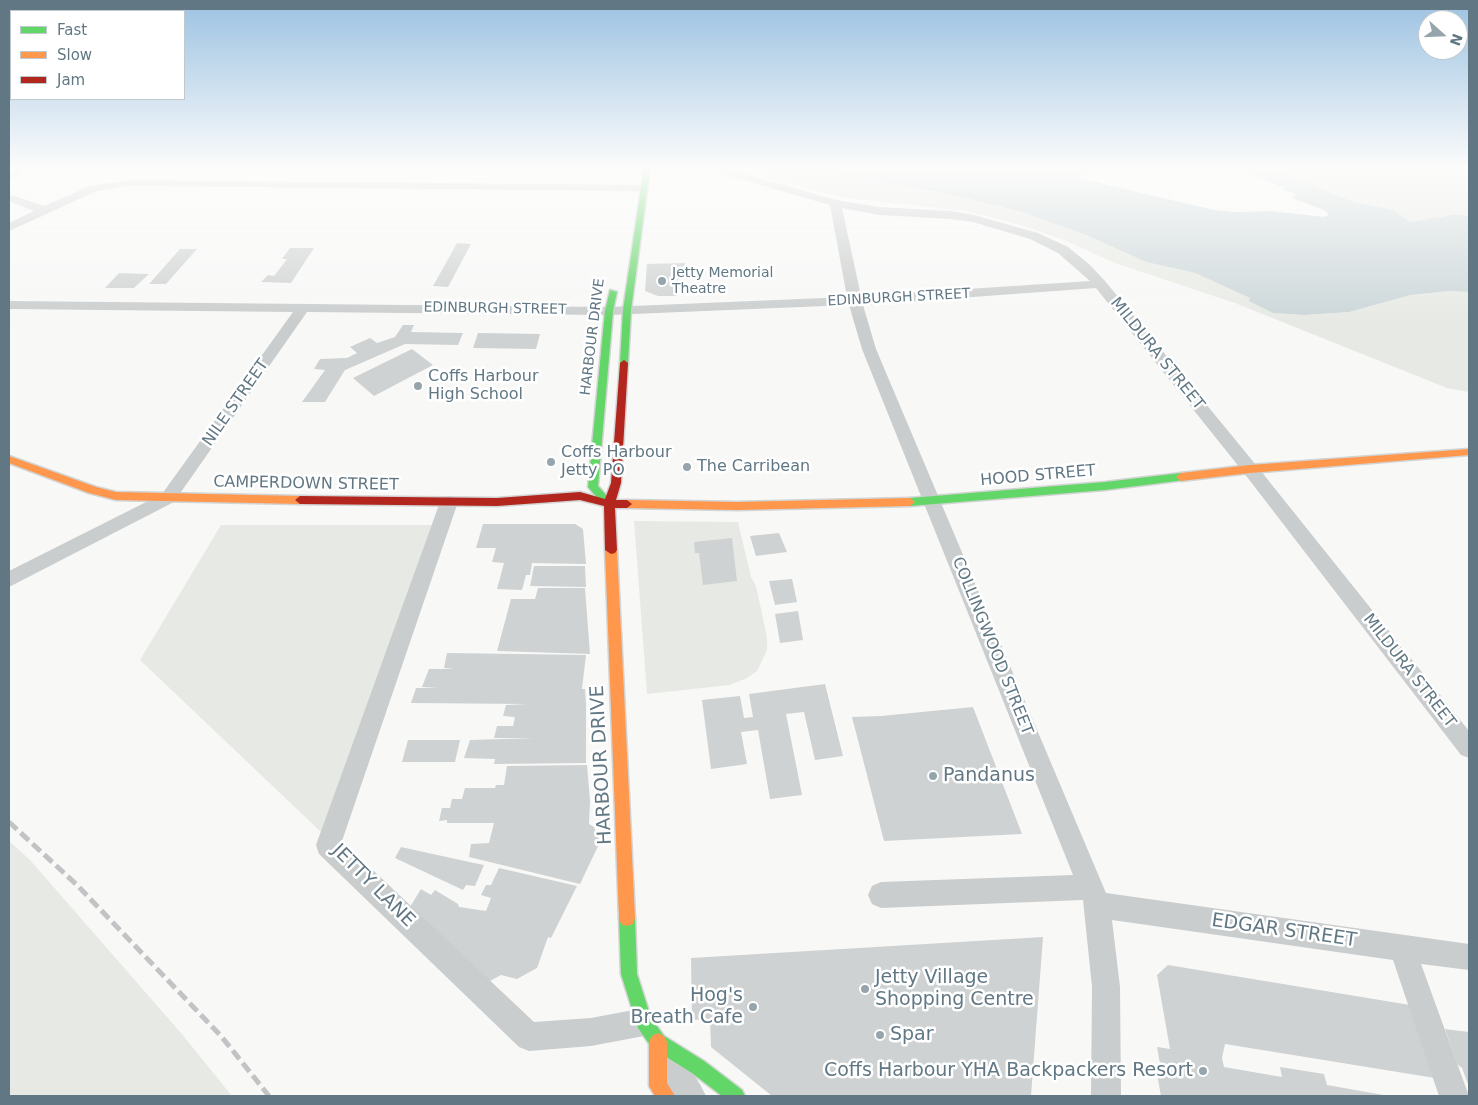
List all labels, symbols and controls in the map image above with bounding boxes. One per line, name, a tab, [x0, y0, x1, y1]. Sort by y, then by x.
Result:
legend	[10, 10, 185, 100]
north arrow	[1418, 10, 1468, 60]
text: Fast	[57, 21, 87, 39]
text: N	[1447, 32, 1466, 48]
text: Slow	[57, 46, 92, 64]
text: Jam	[57, 71, 85, 89]
place label: Jetty Memorial Theatre	[672, 265, 773, 298]
marker: Jetty Memorial Theatre	[656, 275, 668, 287]
street label: HARBOUR DRIVE	[577, 278, 609, 396]
street label: EDINBURGH STREET	[827, 286, 971, 310]
street label: MILDURA STREET	[1106, 294, 1208, 414]
street label: EDINBURGH STREET	[423, 299, 567, 319]
street label: NILE STREET	[199, 356, 273, 450]
place label: Coffs Harbour High School	[428, 367, 538, 405]
marker: Coffs Harbour High School	[412, 380, 424, 392]
place label: Coffs Harbour Jetty PO	[561, 443, 671, 481]
marker: Coffs Harbour Jetty PO	[545, 456, 557, 468]
place label: The Carribean	[697, 457, 810, 477]
marker: The Carribean	[681, 461, 693, 473]
street label: HOOD STREET	[980, 461, 1096, 491]
street label: CAMPERDOWN STREET	[213, 473, 399, 495]
street label: COLLINGWOOD STREET	[947, 554, 1037, 738]
street label: MILDURA STREET	[1359, 610, 1459, 732]
street label: HARBOUR DRIVE	[586, 685, 618, 845]
place label: Pandanus	[943, 765, 1035, 787]
marker: Pandanus	[927, 770, 939, 782]
street label: JETTY LANE	[327, 840, 419, 932]
street label: EDGAR STREET	[1210, 910, 1358, 952]
place label: Jetty Village Shopping Centre	[875, 967, 1034, 1011]
marker: Jetty Village Shopping Centre	[859, 983, 871, 995]
place label: Hog's Breath Cafe	[630, 985, 743, 1029]
marker: Hog's Breath Cafe	[747, 1001, 759, 1013]
place label: Spar	[890, 1024, 934, 1046]
marker: Spar	[874, 1029, 886, 1041]
place label: Coffs Harbour YHA Backpackers Resort	[824, 1060, 1193, 1082]
marker: Coffs Harbour YHA Backpackers Resort	[1197, 1065, 1209, 1077]

